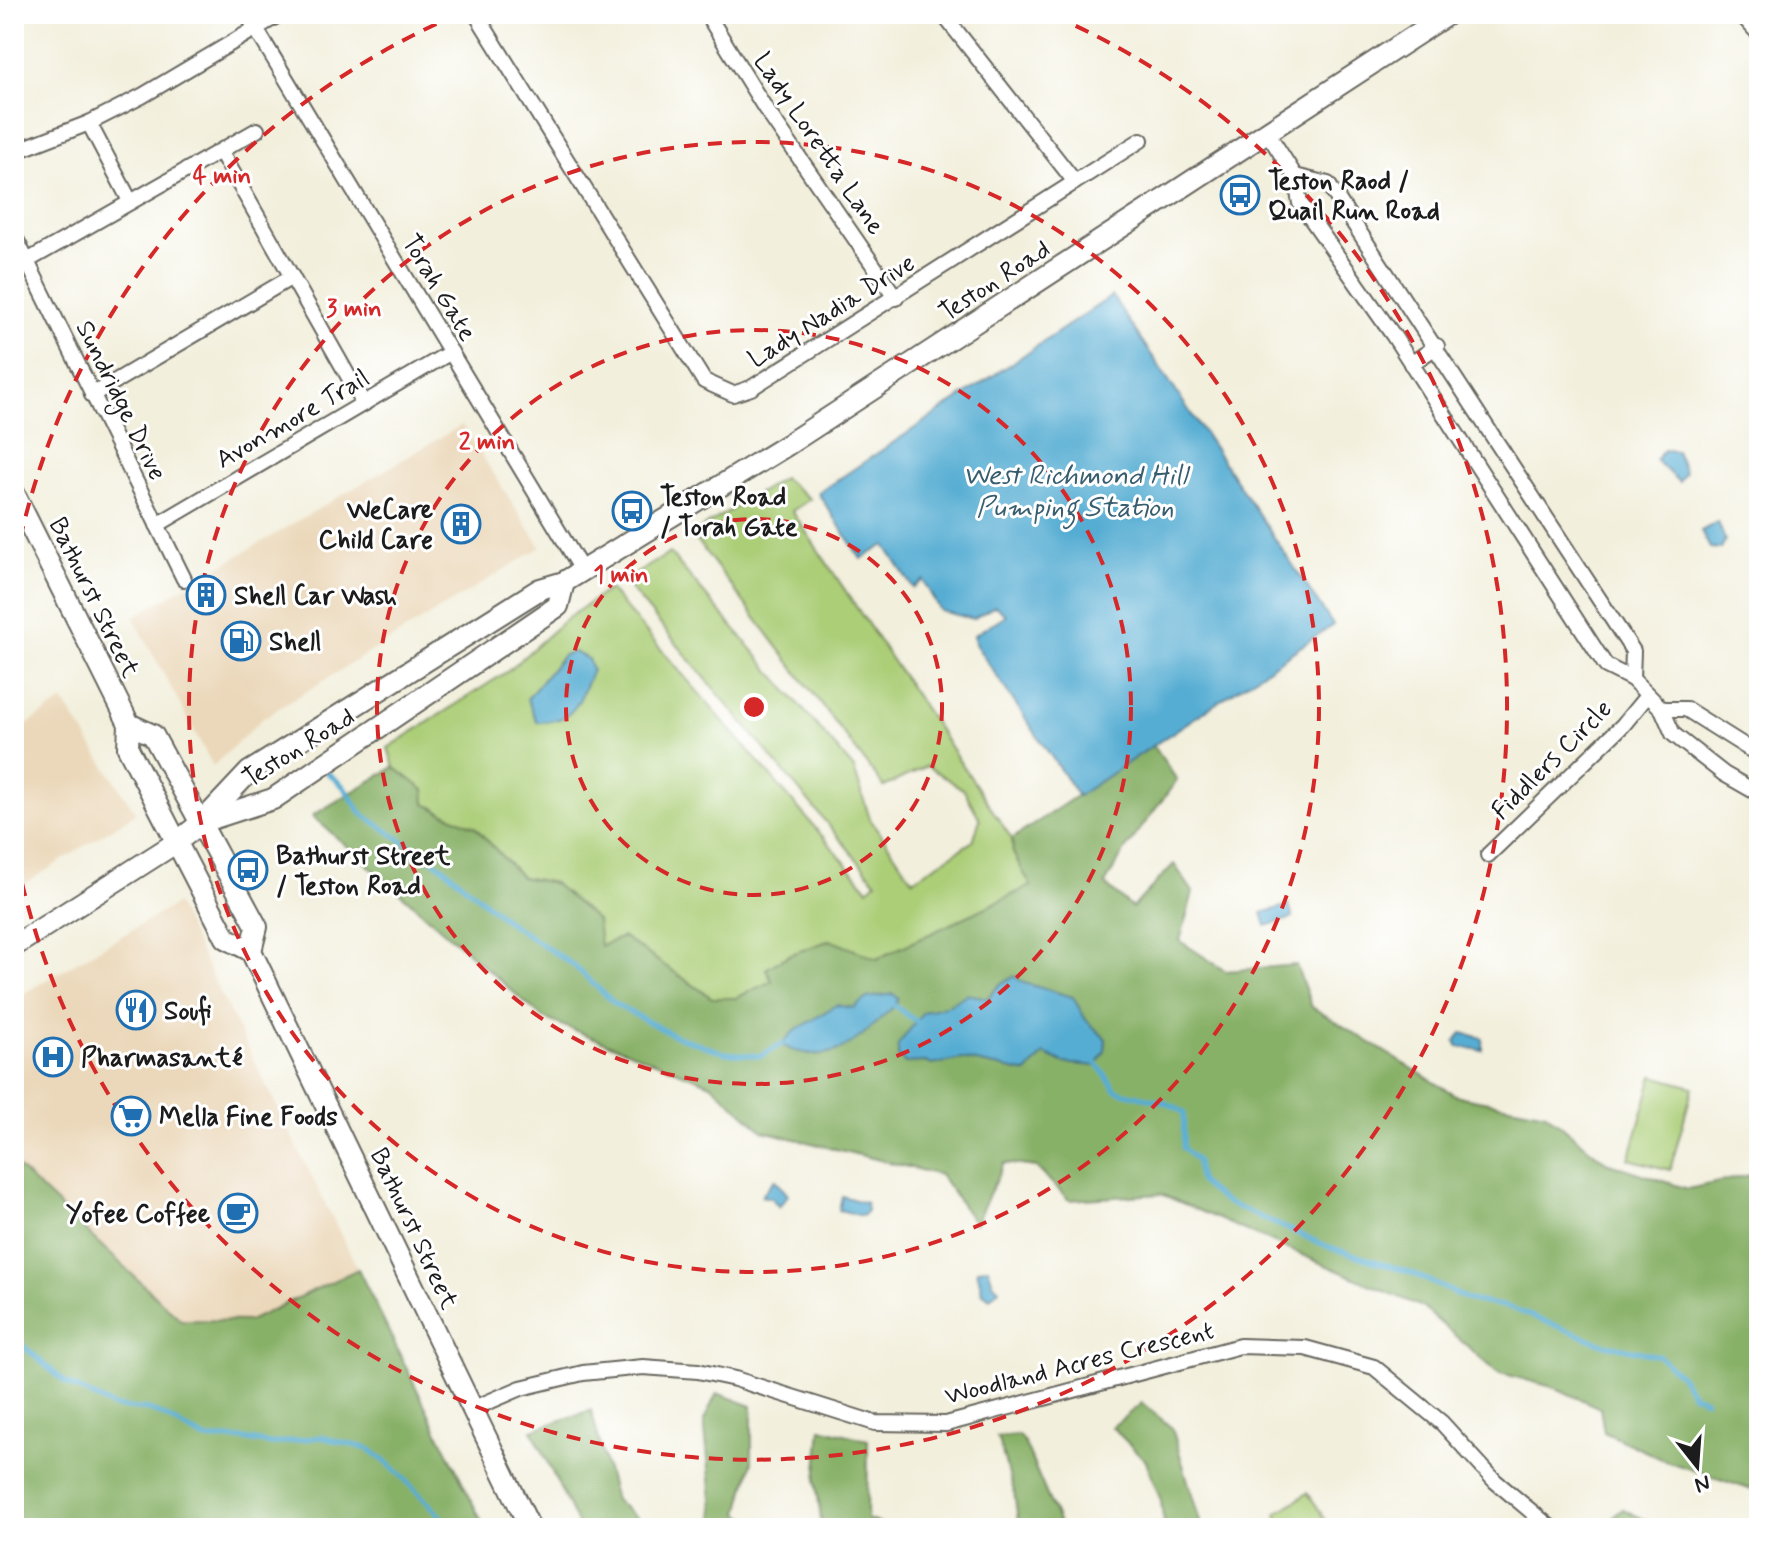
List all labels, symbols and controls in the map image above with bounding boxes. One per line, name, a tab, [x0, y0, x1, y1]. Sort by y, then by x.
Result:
street label: Lady Loretta Lane	[745, 46, 892, 242]
text: 4 min	[193, 161, 251, 192]
place label: Teston Raod / Quail Run Road	[1268, 165, 1440, 229]
bus stop icon: Teston Raod / Quail Run Road	[1219, 174, 1261, 216]
street label: Torah Gate	[393, 228, 484, 348]
street label: Teston Road	[933, 233, 1057, 330]
street label: Lady Nadia Drive	[742, 247, 922, 377]
text: 3 min	[326, 294, 382, 325]
street label: Sundridge Drive	[65, 315, 174, 487]
street label: Avonmore Trail	[210, 362, 376, 478]
text: 2 min	[459, 427, 515, 458]
water label: West Richmond Hill Pumping Station	[963, 458, 1191, 530]
place label: Teston Road / Torah Gate	[660, 481, 798, 545]
bus stop icon: Teston Road / Torah Gate	[611, 490, 653, 532]
place label: WeCare Child Care	[319, 494, 433, 558]
building icon: WeCare Child Care	[440, 503, 482, 545]
street label: Bathurst Street	[40, 512, 147, 684]
text: 1 min	[593, 560, 649, 591]
building icon: Shell Car Wash	[185, 574, 227, 616]
place label: Shell Car Wash	[234, 580, 397, 614]
fuel station icon: Shell	[220, 620, 262, 662]
place label: Shell	[269, 626, 321, 660]
centre of rings	[740, 693, 768, 721]
street label: Fiddlers Circle	[1485, 693, 1620, 828]
street label: Teston Road	[236, 701, 362, 797]
place label: Bathurst Street / Teston Road	[276, 840, 451, 904]
bus stop icon: Bathurst Street / Teston Road	[227, 849, 269, 891]
restaurant icon: Soufi	[115, 989, 157, 1031]
place label: Soufi	[164, 995, 212, 1029]
hospital icon: Pharmasanté	[32, 1036, 74, 1078]
place label: Pharmasanté	[81, 1042, 243, 1076]
supermarket icon: Mella Fine Foods	[110, 1095, 152, 1137]
place label: Mella Fine Foods	[159, 1101, 338, 1135]
street label: Bathurst Street	[361, 1143, 465, 1315]
cafe icon: Yofee Coffee	[217, 1192, 259, 1234]
place label: Yofee Coffee	[66, 1198, 210, 1232]
street label: Woodland Acres Crescent	[941, 1314, 1218, 1414]
north arrow	[1657, 1426, 1737, 1506]
text: N	[1691, 1468, 1713, 1499]

